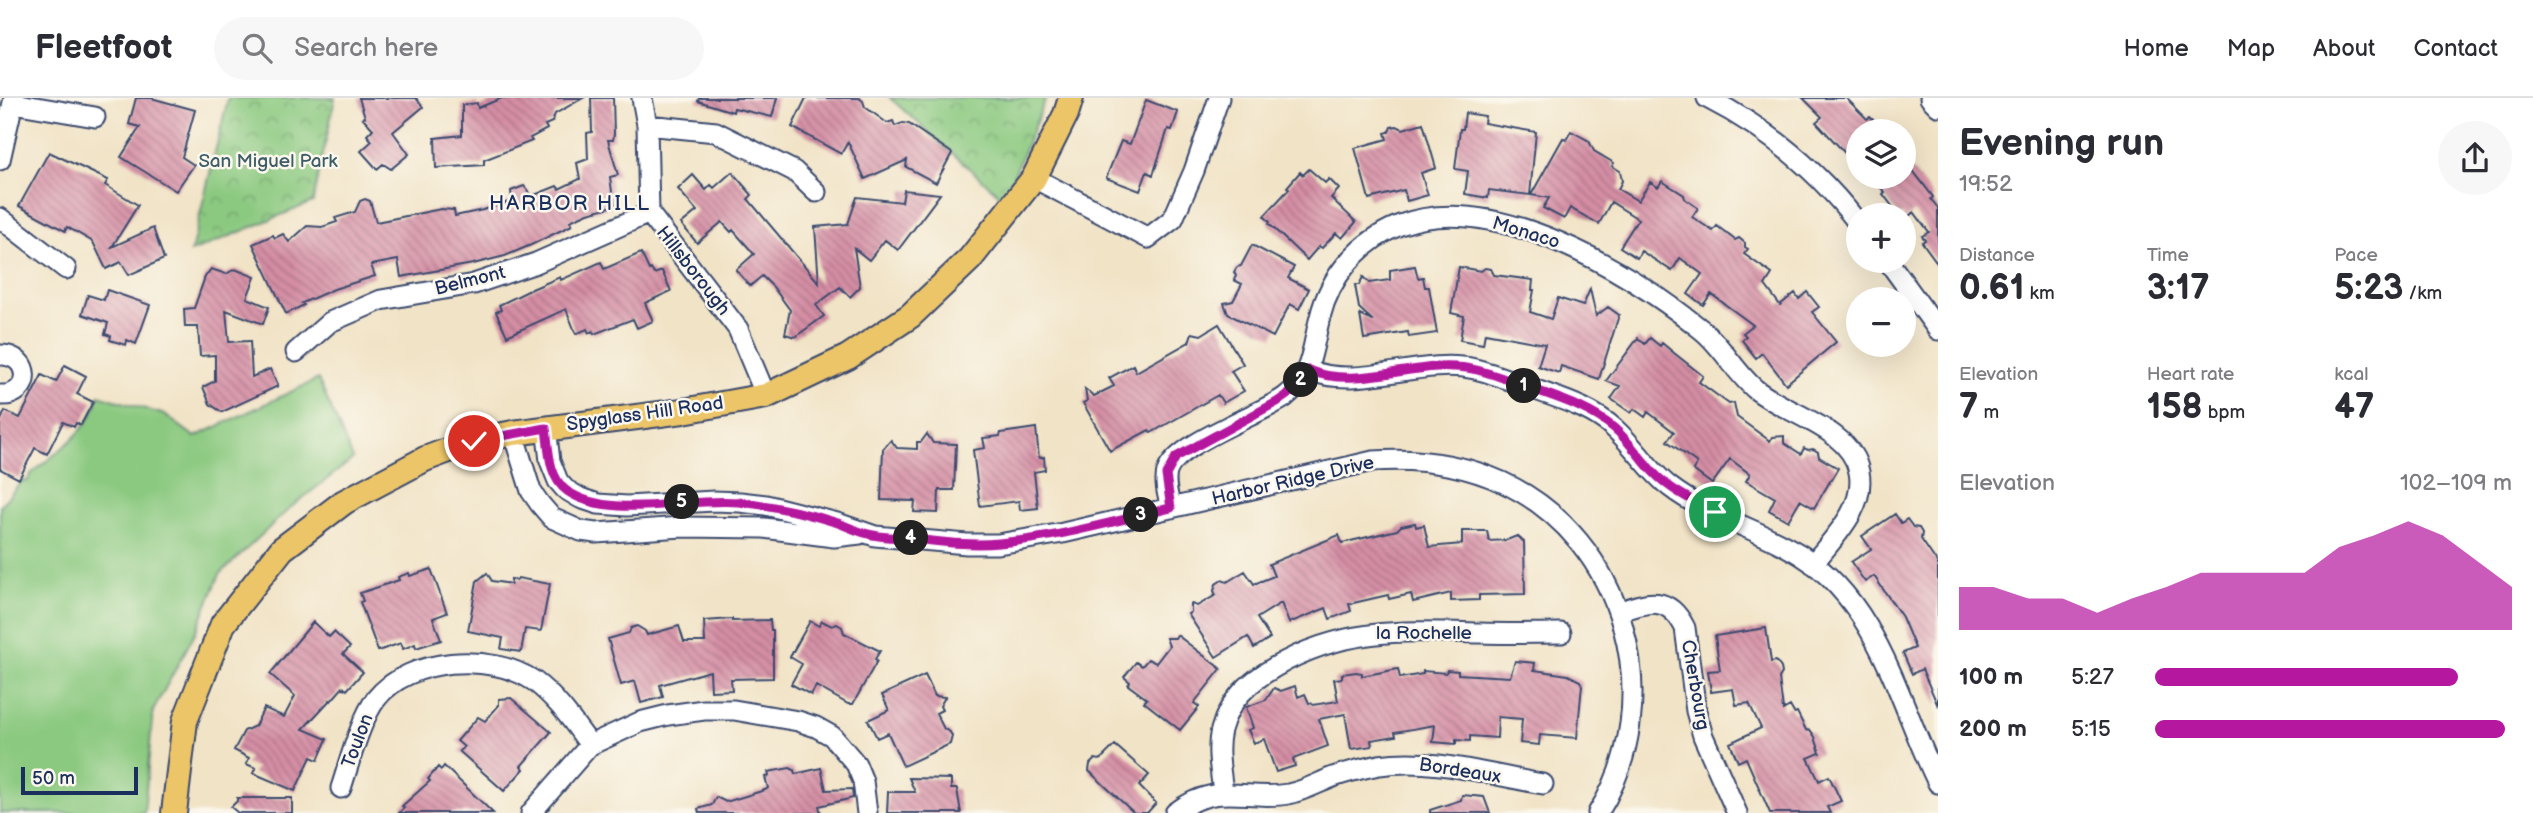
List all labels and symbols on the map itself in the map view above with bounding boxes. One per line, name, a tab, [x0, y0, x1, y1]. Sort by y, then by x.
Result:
park label: San Miguel Park	[198, 150, 338, 173]
district label: HARBOR HILL	[489, 191, 651, 216]
street label: Monaco	[1489, 212, 1563, 254]
street label: Hillsborough	[651, 222, 735, 320]
street label: Belmont	[432, 261, 508, 301]
pin: 2	[1284, 362, 1318, 398]
pin: 1	[1506, 368, 1542, 404]
street label: Spyglass Hill Road	[565, 392, 725, 436]
pin	[444, 411, 504, 471]
street label: Harbor Ridge Drive	[1210, 451, 1376, 511]
pin	[1685, 482, 1745, 542]
pin: 5	[664, 484, 700, 520]
pin: 3	[1124, 498, 1158, 532]
pin: 4	[894, 520, 928, 556]
street label: la Rochelle	[1376, 622, 1472, 645]
street label: Cherbourg	[1676, 638, 1714, 732]
street label: Toulon	[337, 711, 379, 771]
street label: Bordeaux	[1417, 753, 1503, 789]
scale bar	[21, 764, 138, 796]

